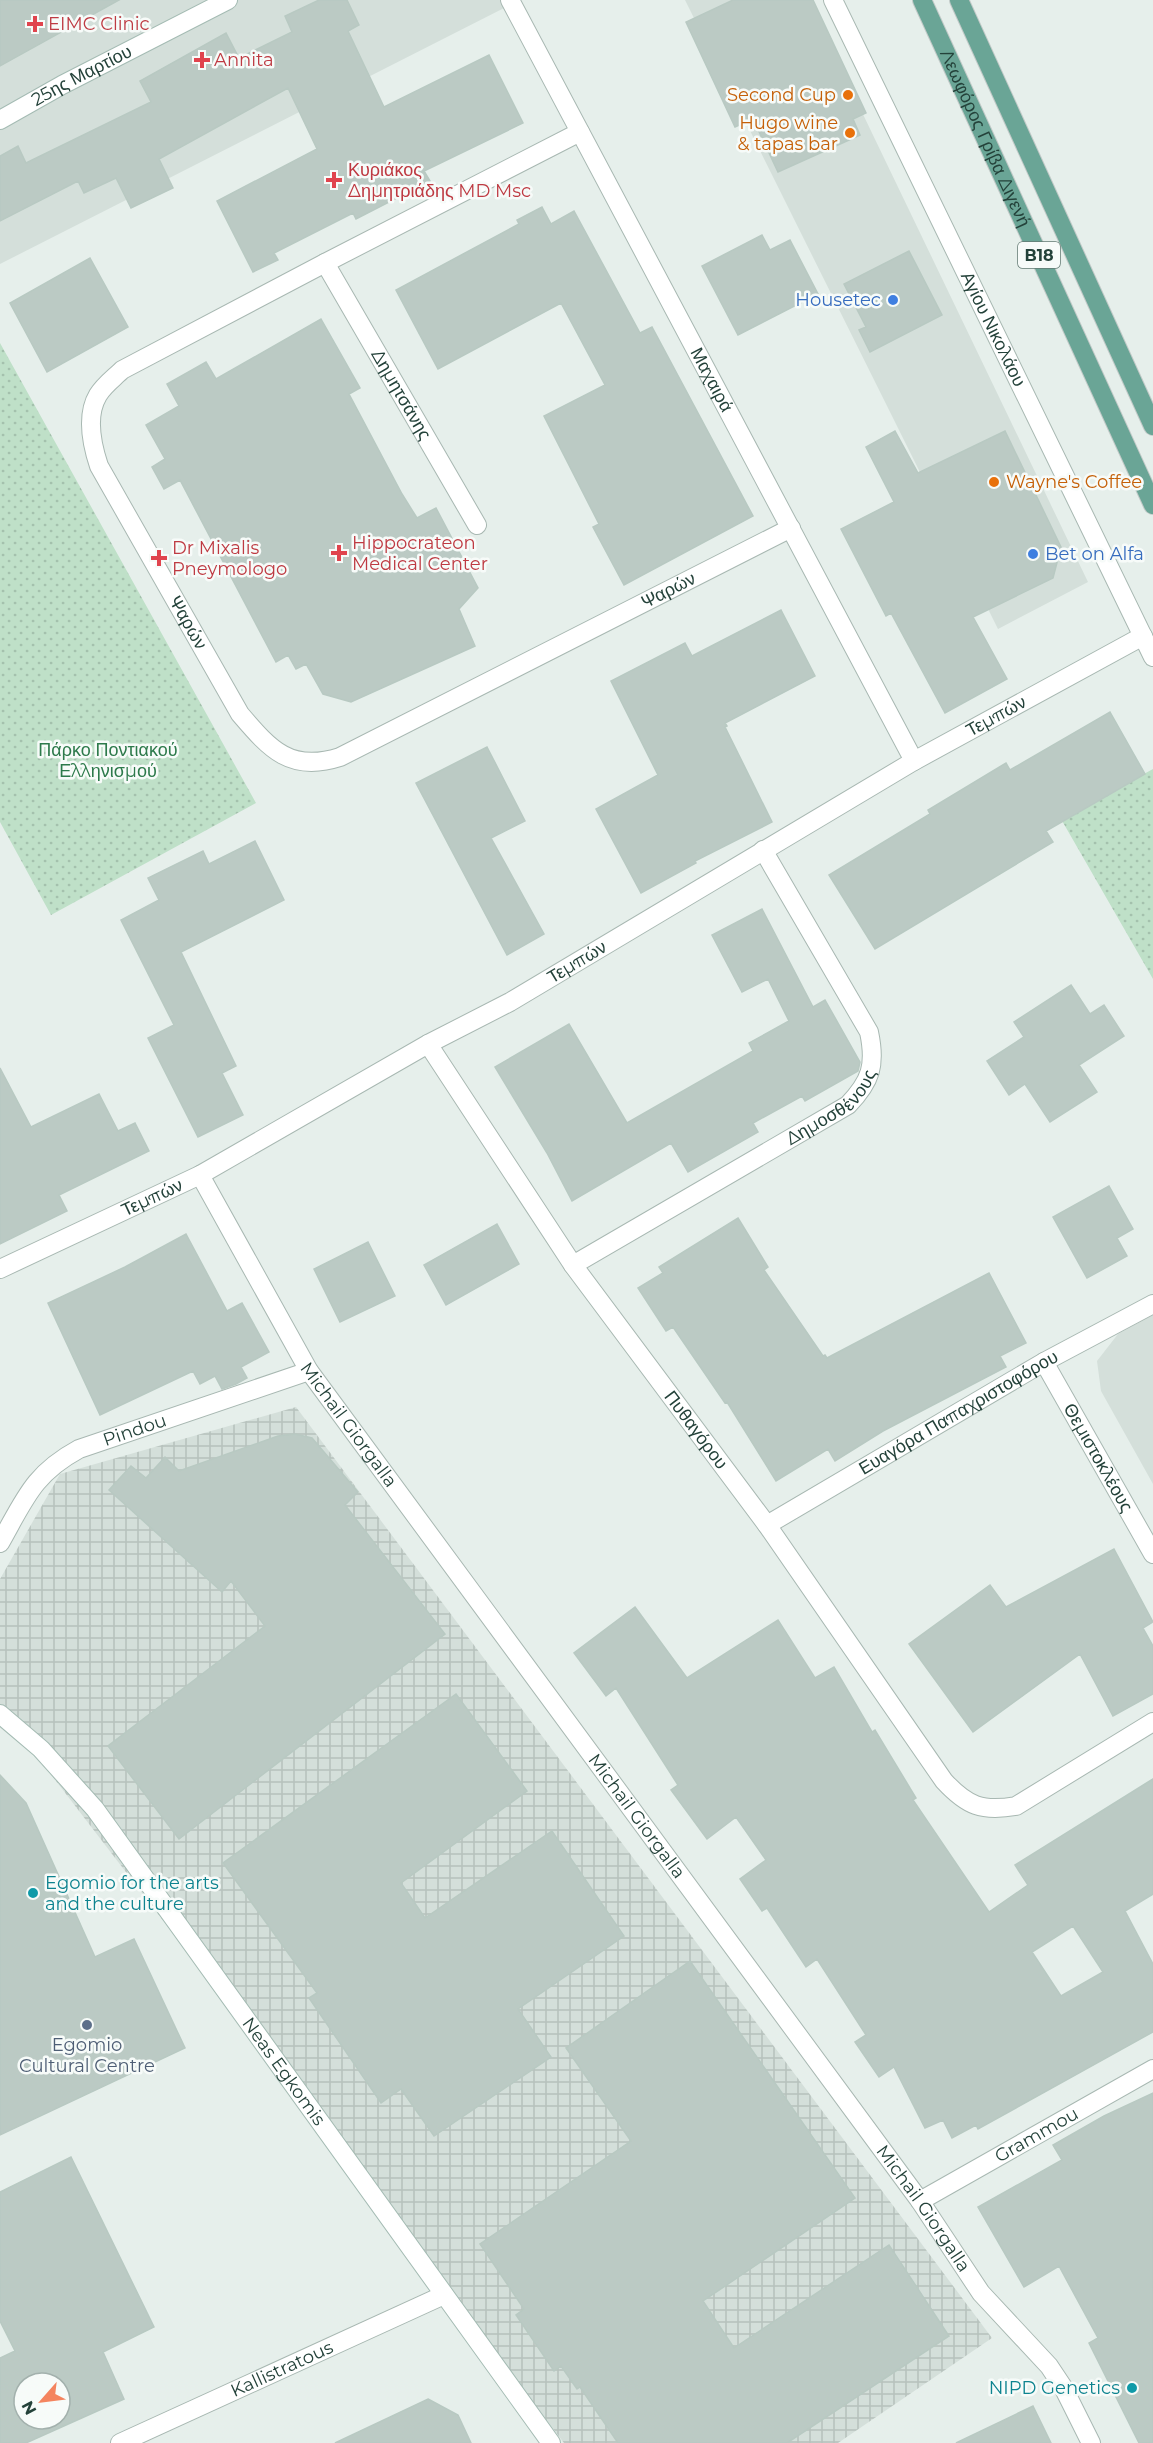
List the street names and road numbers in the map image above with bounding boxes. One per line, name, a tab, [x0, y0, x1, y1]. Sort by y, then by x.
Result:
street label: 25ης Μαρτίου	[28, 40, 135, 111]
street label: Λεωφόρος Γρίβα Διγενή	[935, 46, 1035, 230]
road number: B18	[1018, 242, 1060, 268]
street label: Αγίου Νικολάου	[956, 268, 1031, 390]
street label: Μαχαιρά	[685, 344, 738, 416]
street label: Δημητσάνης	[366, 345, 436, 444]
street label: Ψαρών	[638, 567, 699, 613]
street label: Ψαρών	[164, 592, 212, 653]
street label: Τεμπών	[962, 691, 1030, 742]
street label: Τεμπών	[543, 936, 611, 988]
street label: Δημοσθένους	[782, 1066, 881, 1150]
street label: Τεμπών	[118, 1174, 186, 1221]
street label: Ευαγόρα Παπαχριστοφόρου	[855, 1346, 1062, 1479]
street label: Michail Giorgalla	[295, 1358, 402, 1491]
street label: Πυθαγόρου	[660, 1386, 732, 1473]
street label: Θεμιστοκλέους	[1059, 1399, 1138, 1516]
street label: Pindou	[100, 1409, 169, 1451]
street label: Michail Giorgalla	[583, 1749, 690, 1883]
street label: Neas Egkomis	[237, 2013, 330, 2130]
street label: Grammou	[991, 2103, 1082, 2167]
street label: Michail Giorgalla	[872, 2141, 975, 2276]
street label: Kallistratous	[227, 2336, 337, 2402]

